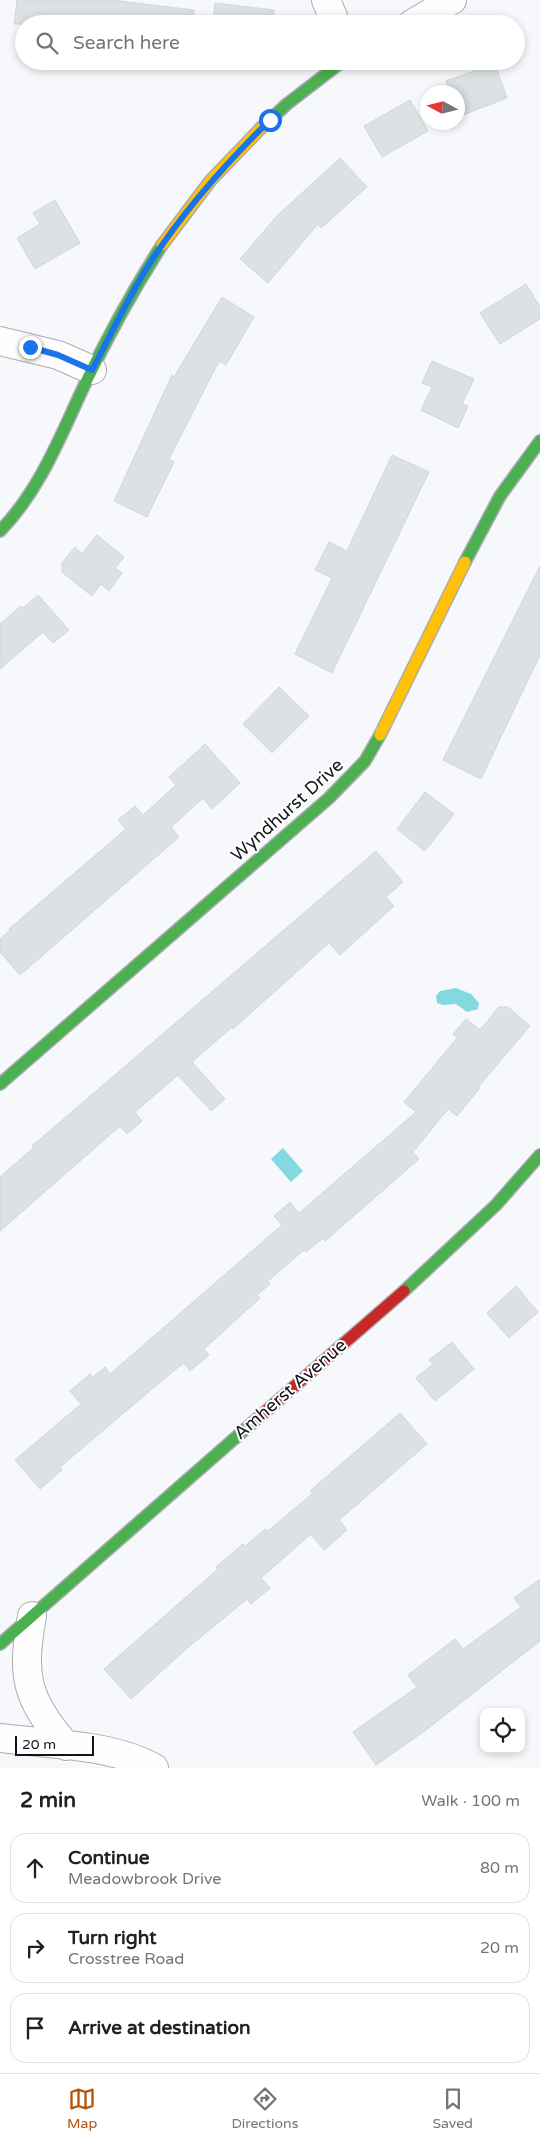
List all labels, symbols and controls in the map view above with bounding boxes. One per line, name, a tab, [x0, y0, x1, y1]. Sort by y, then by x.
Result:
search box	[15, 15, 525, 70]
icon: search	[33, 29, 61, 57]
text: Search here	[73, 32, 180, 54]
north arrow	[420, 85, 465, 130]
route start	[259, 109, 282, 132]
route end	[19, 336, 42, 359]
street label: Wyndhurst Drive	[226, 754, 348, 866]
street label: Amherst Avenue	[229, 1334, 351, 1444]
map controls	[480, 1708, 525, 1753]
button: locate	[480, 1708, 525, 1753]
scale bar	[15, 1733, 94, 1756]
text: 20 m	[22, 1736, 56, 1753]
text: 2 min	[20, 1788, 76, 1813]
text: Walk · 100 m	[421, 1791, 520, 1811]
text: Continue	[68, 1847, 150, 1869]
icon: ahead	[21, 1854, 49, 1882]
text: 80 m	[480, 1858, 519, 1878]
text: Meadowbrook Drive	[68, 1869, 221, 1889]
text: Turn right	[68, 1927, 156, 1949]
icon: right	[21, 1934, 49, 1962]
text: 20 m	[480, 1938, 519, 1958]
text: Crosstree Road	[68, 1949, 184, 1969]
icon: arrive	[21, 2014, 49, 2042]
text: Arrive at destination	[68, 2017, 251, 2039]
tab: Map	[67, 2085, 97, 2132]
tab: Directions	[231, 2085, 298, 2132]
tab: Saved	[432, 2085, 473, 2132]

